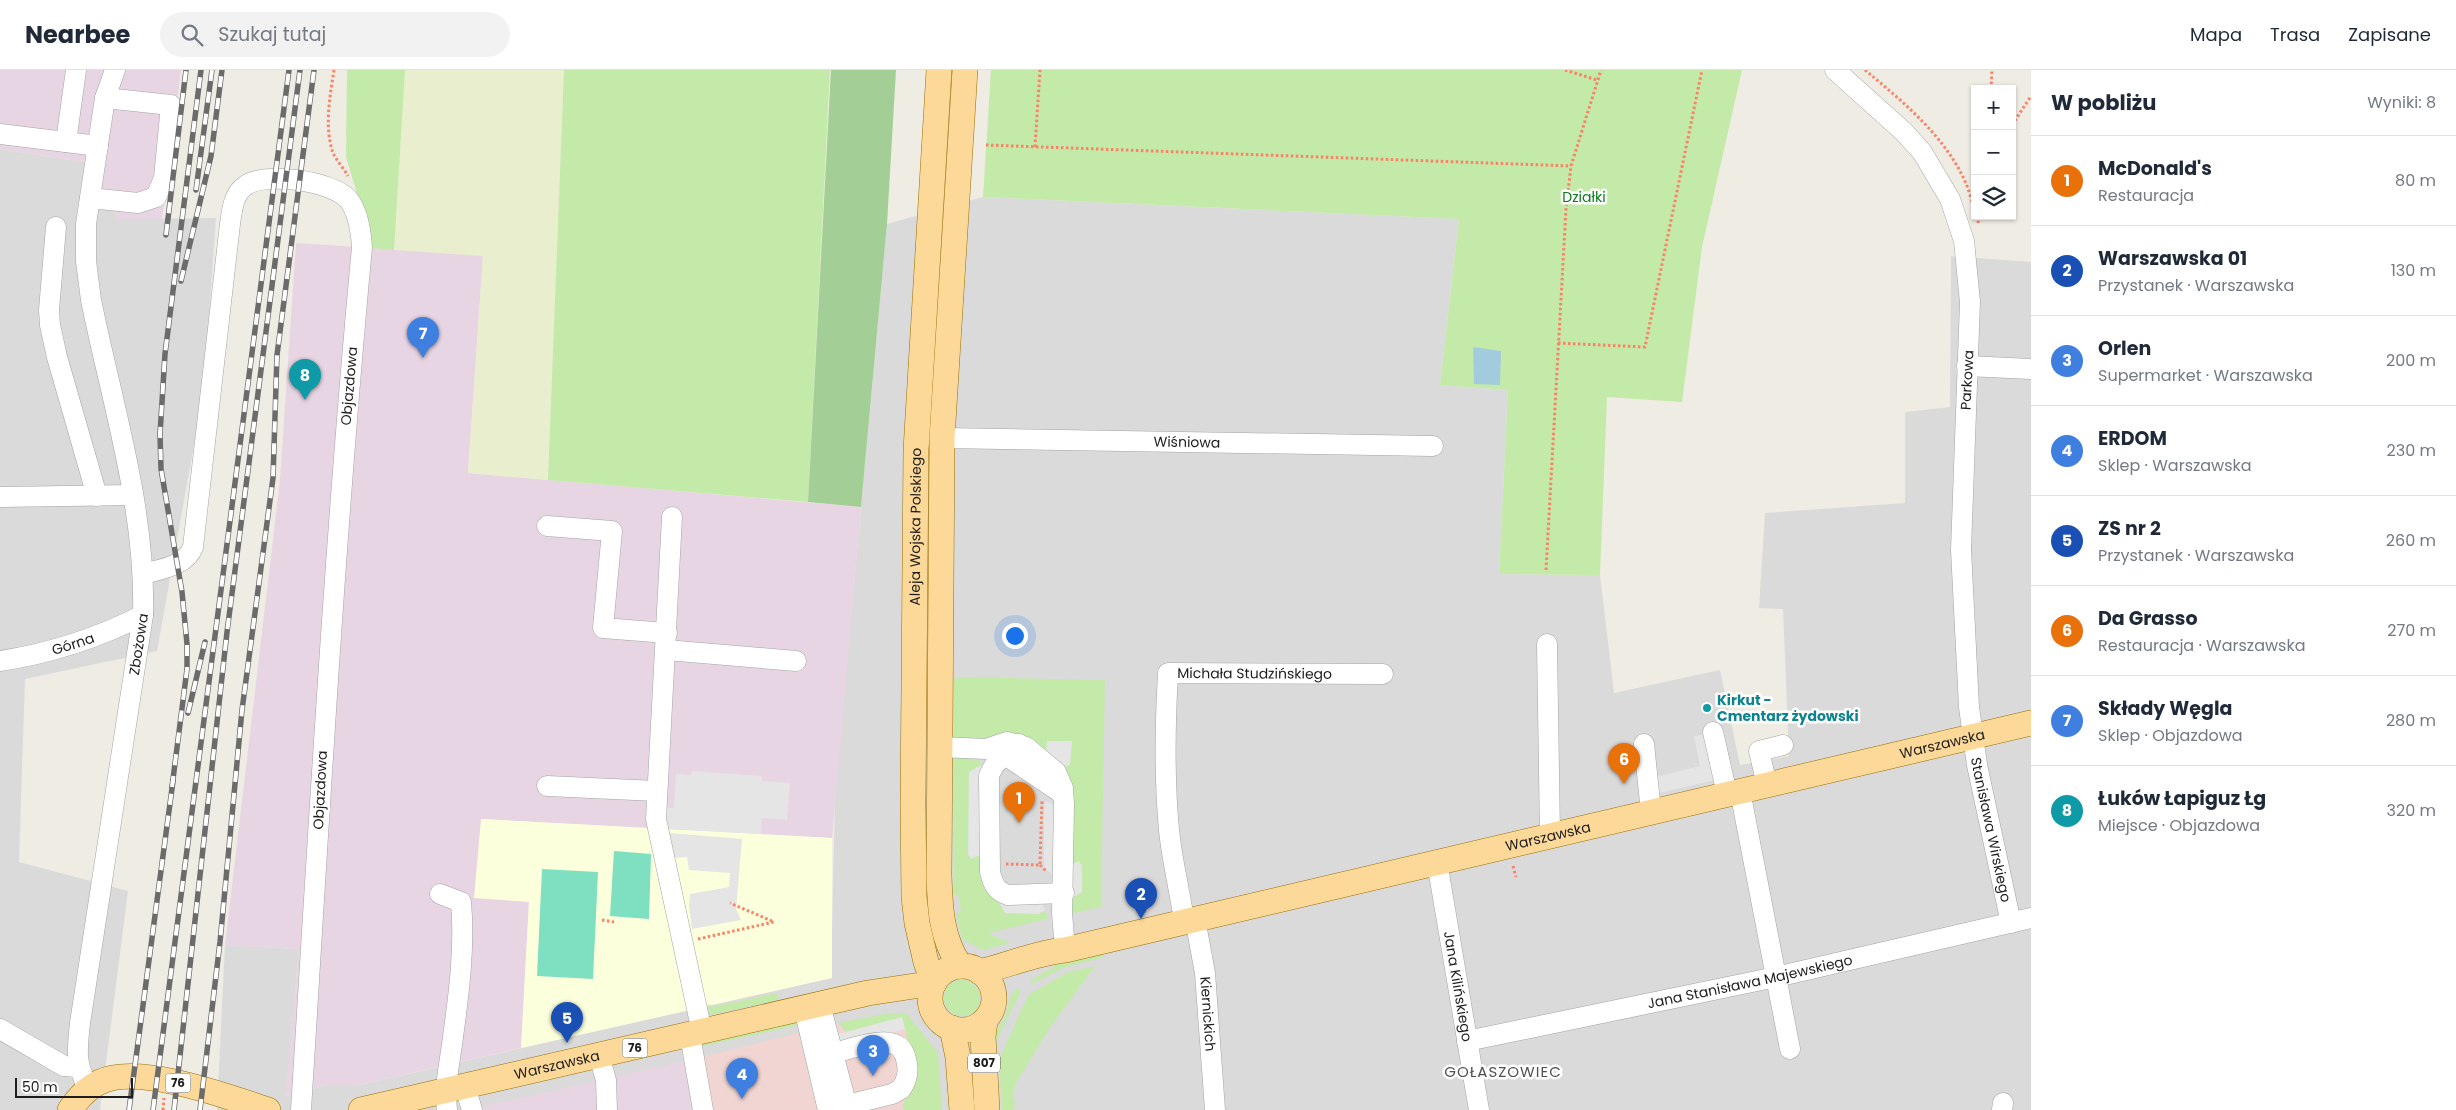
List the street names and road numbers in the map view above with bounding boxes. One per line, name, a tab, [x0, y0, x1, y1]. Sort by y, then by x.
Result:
street label: Objazdowa	[336, 346, 362, 426]
street label: Parkowa	[1955, 350, 1979, 410]
street label: Wiśniowa	[1153, 431, 1221, 453]
street label: Aleja Wojska Polskiego	[905, 448, 926, 606]
street label: Zbożowa	[124, 612, 153, 677]
street label: Górna	[50, 628, 97, 660]
street label: Michała Studzińskiego	[1177, 663, 1332, 684]
street label: Warszawska	[1898, 724, 1987, 764]
street label: Objazdowa	[308, 750, 332, 830]
street label: Stanisława Wirskiego	[1966, 756, 2016, 904]
street label: Warszawska	[1503, 817, 1593, 856]
street label: Jana Kilińskiego	[1439, 929, 1477, 1043]
street label: Jana Stanisława Majewskiego	[1645, 950, 1855, 1013]
street label: Kiernickich	[1195, 976, 1221, 1052]
road number: 76	[622, 1038, 648, 1058]
street label: Warszawska	[512, 1045, 601, 1084]
road number: 807	[968, 1054, 1000, 1072]
road number: 76	[166, 1074, 190, 1092]

